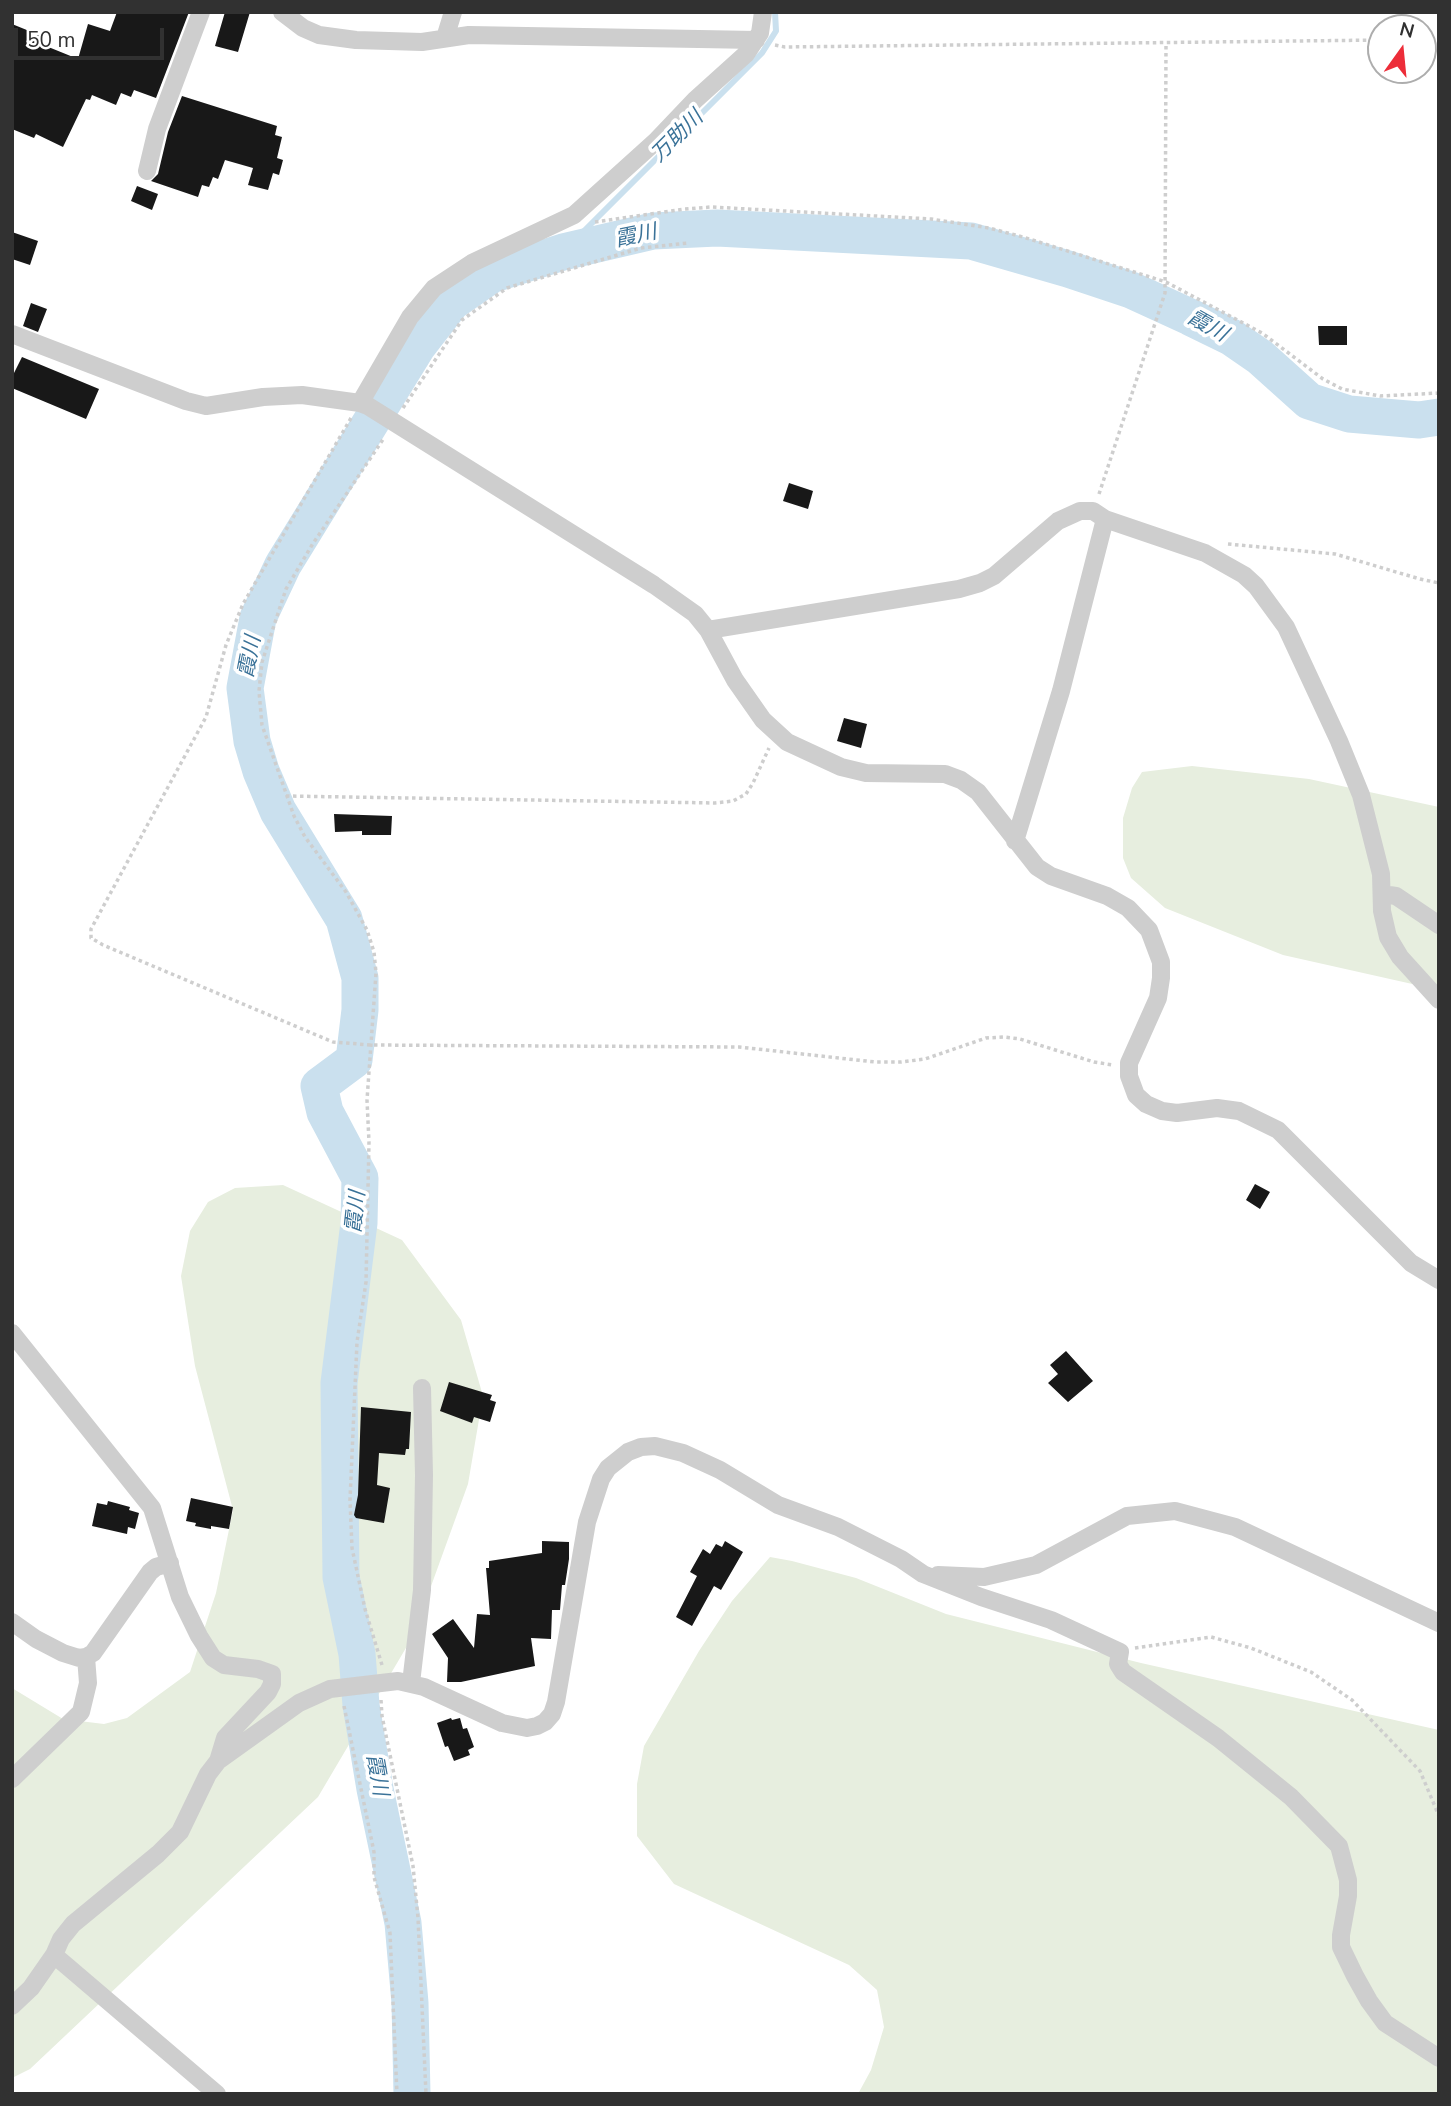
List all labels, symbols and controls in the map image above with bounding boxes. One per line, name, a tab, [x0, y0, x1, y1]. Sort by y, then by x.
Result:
scale bar	[18, 14, 168, 58]
north arrow	[1367, 14, 1437, 84]
text: N	[1397, 16, 1417, 45]
text: 50 m	[27, 26, 76, 54]
water label: 万助川	[647, 106, 709, 168]
water label: 霞川	[613, 220, 659, 254]
water label: 霞川	[1183, 306, 1231, 348]
water label: 霞川	[235, 634, 267, 680]
water label: 霞川	[342, 1190, 372, 1234]
water label: 霞川	[360, 1752, 392, 1798]

